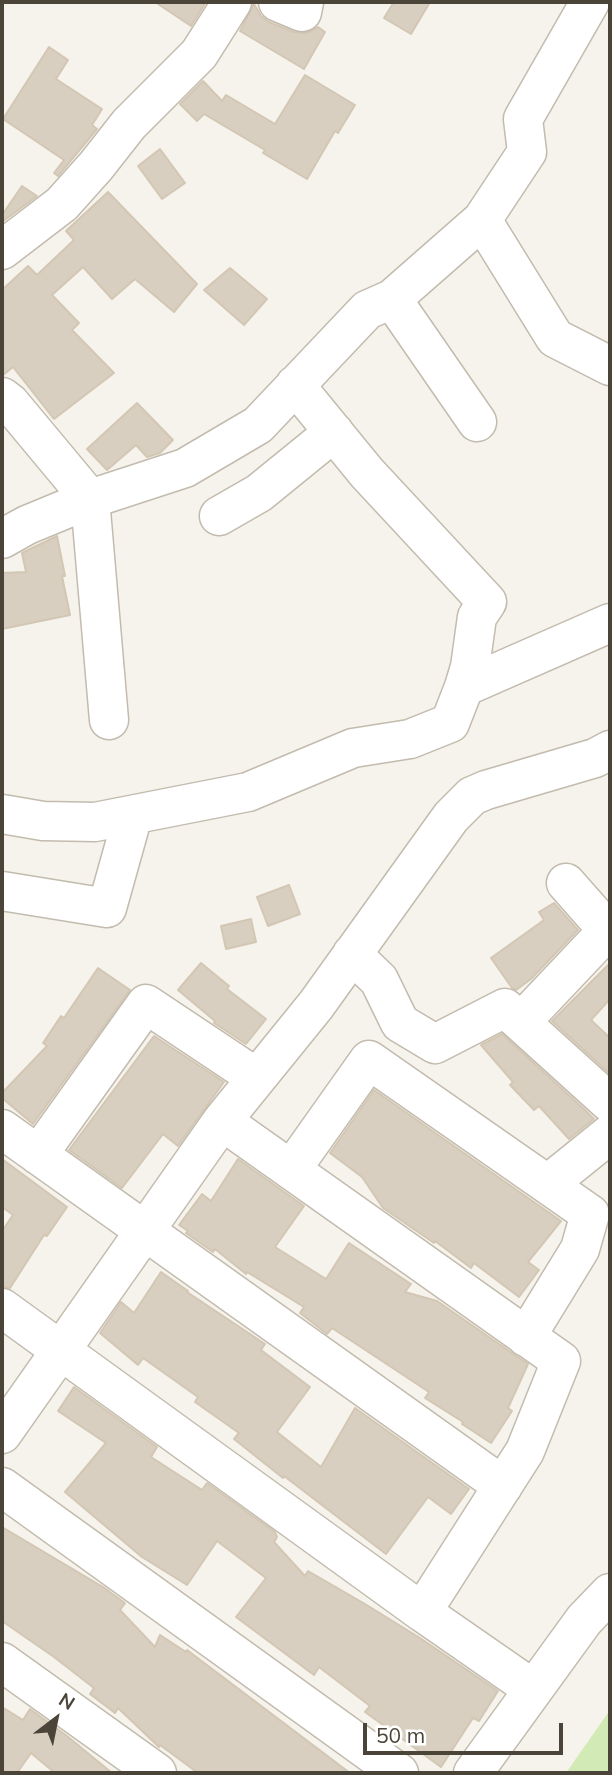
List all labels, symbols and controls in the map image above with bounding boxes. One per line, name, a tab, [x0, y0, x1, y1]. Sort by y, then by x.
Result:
north arrow	[21, 1684, 91, 1754]
text: N	[55, 1687, 80, 1715]
scale bar	[367, 1708, 566, 1752]
text: 50 m	[376, 1722, 425, 1748]

